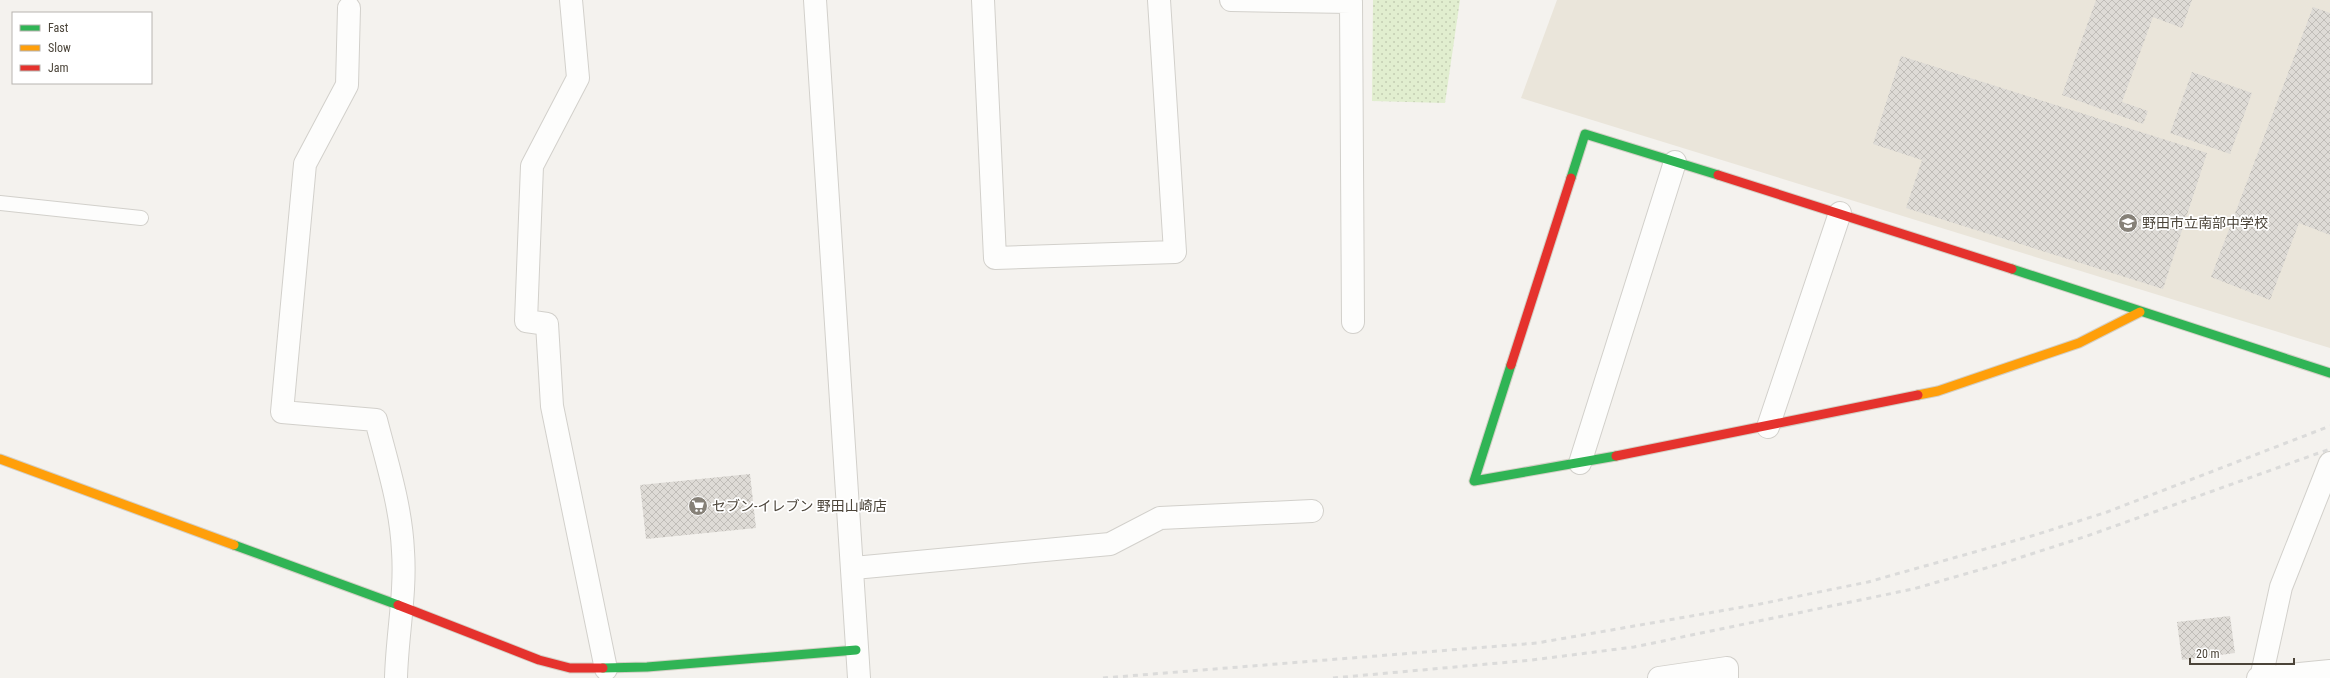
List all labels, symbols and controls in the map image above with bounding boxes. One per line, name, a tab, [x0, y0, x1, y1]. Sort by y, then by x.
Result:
legend	[12, 12, 152, 84]
text: Fast	[48, 21, 69, 35]
text: Slow	[48, 41, 71, 55]
text: Jam	[48, 61, 69, 75]
school or university icon: 野田市立南部中学校	[2117, 212, 2139, 234]
place label: 野田市立南部中学校	[2142, 215, 2268, 231]
supermarket icon: セブン-イレブン 野田山崎店	[687, 495, 709, 517]
place label: セブン-イレブン 野田山崎店	[712, 498, 887, 514]
scale bar	[2190, 640, 2294, 666]
text: 20 m	[2196, 647, 2220, 661]

